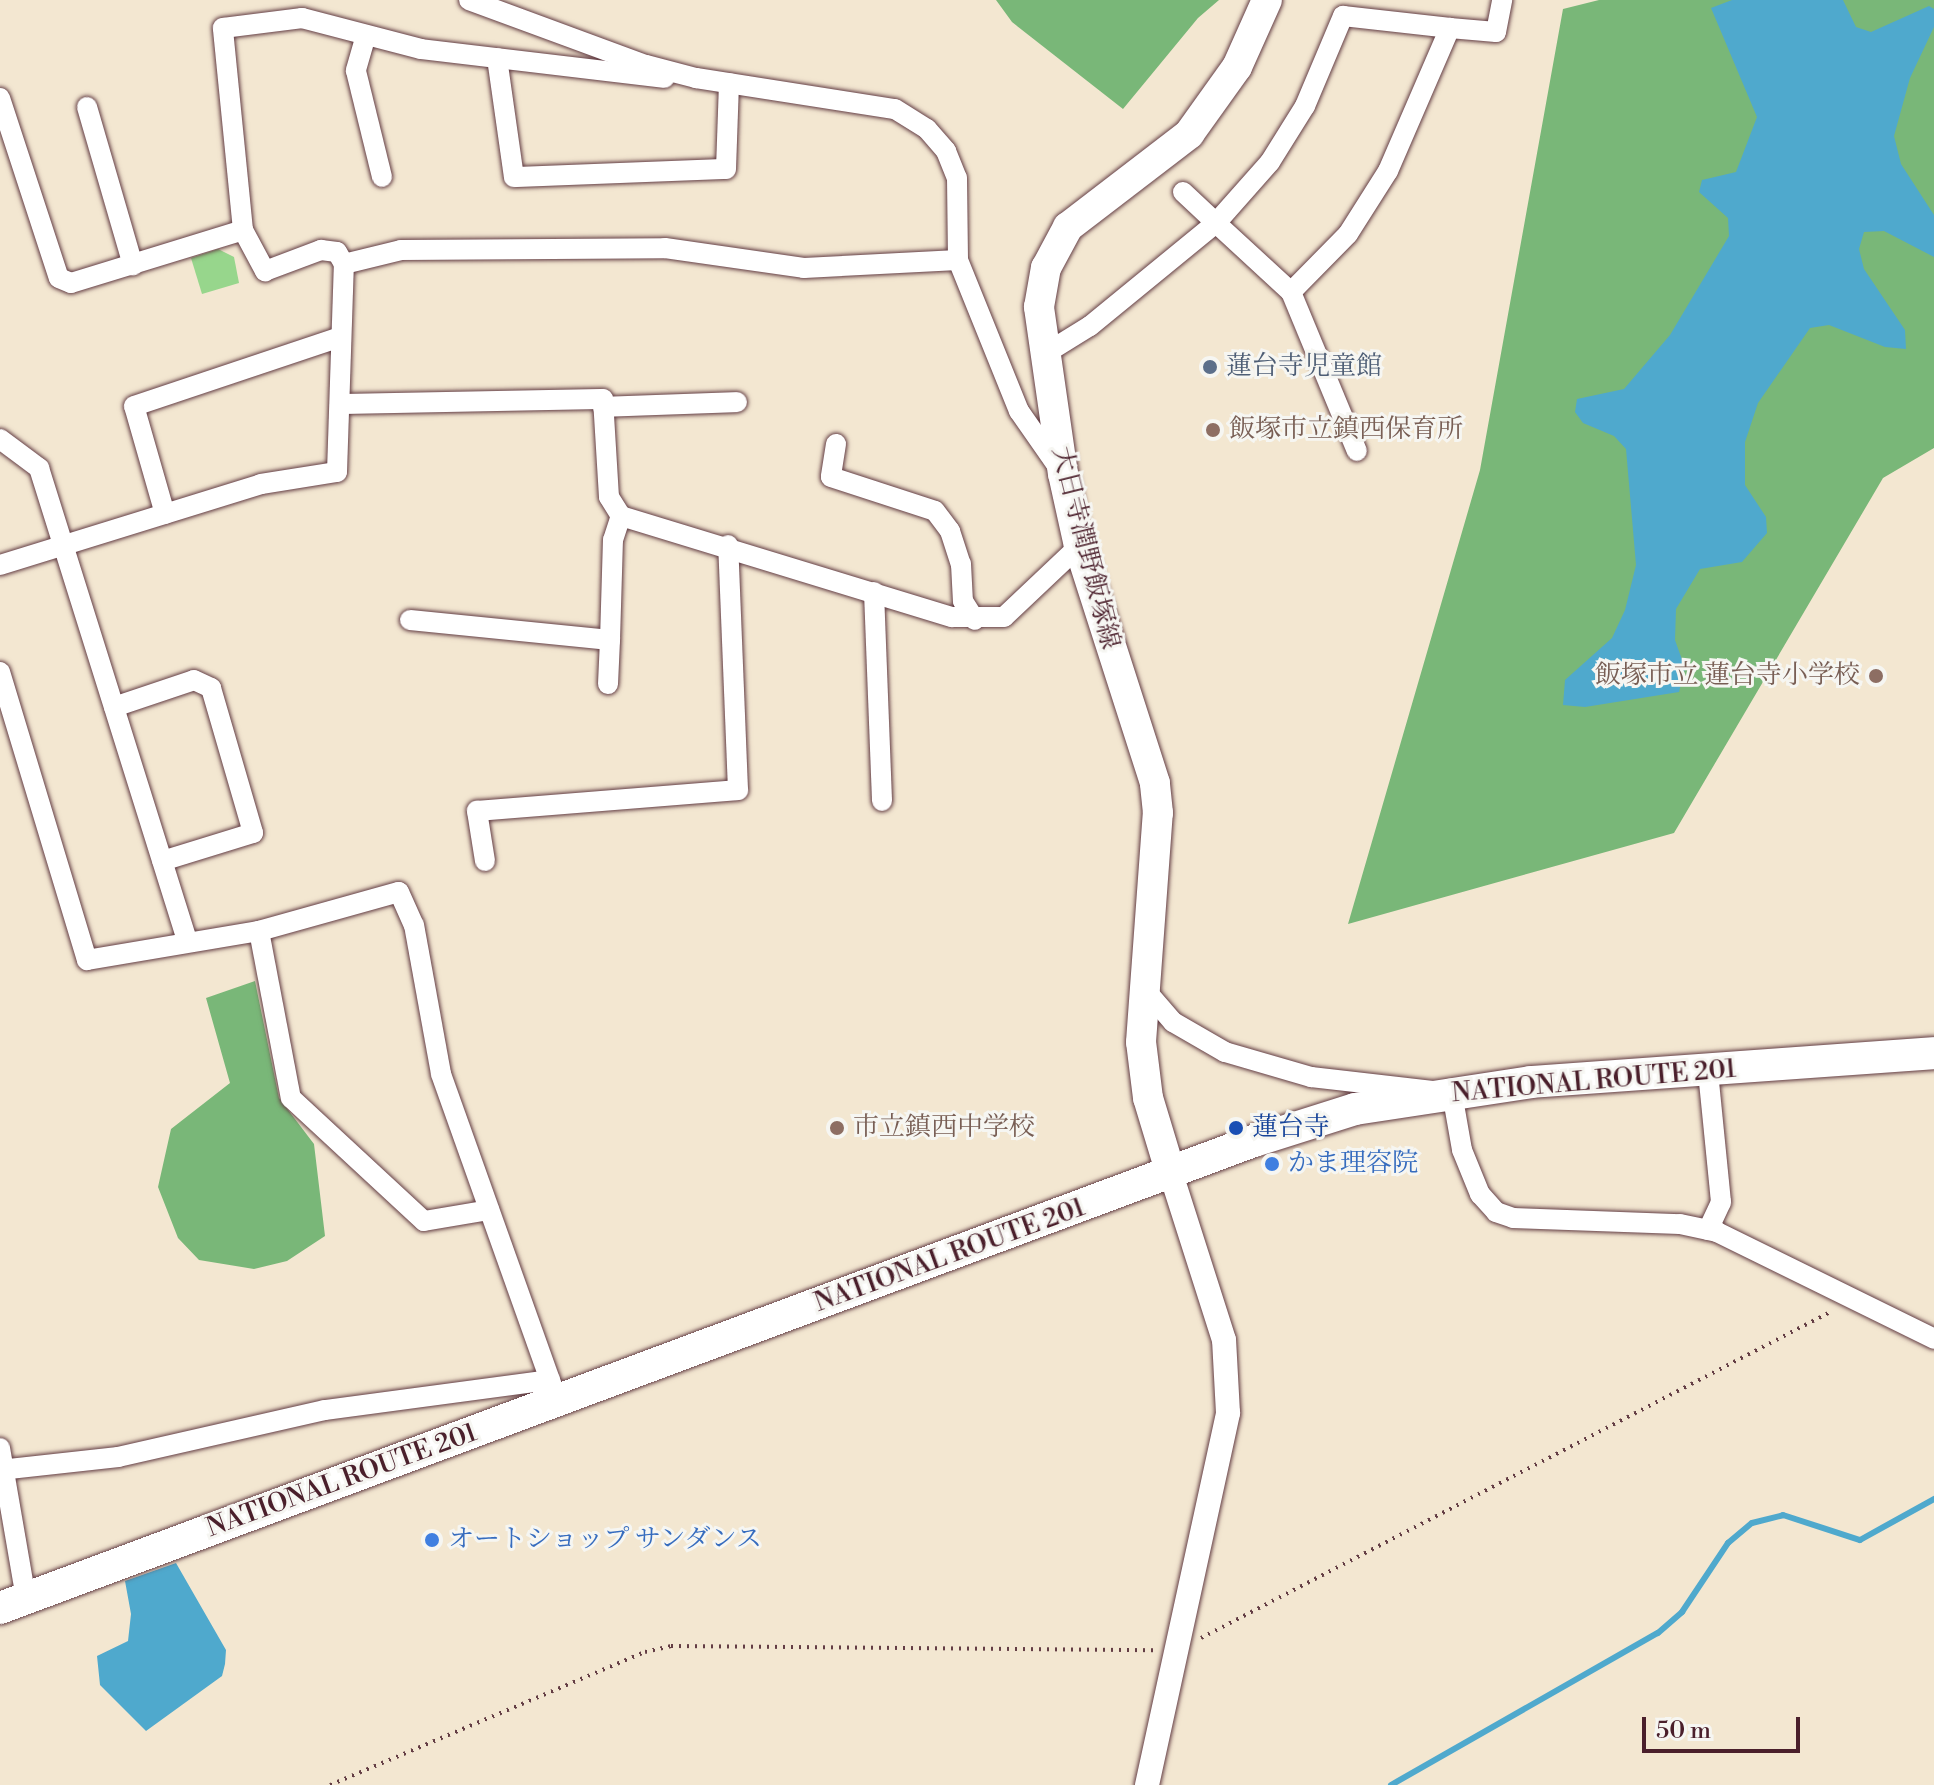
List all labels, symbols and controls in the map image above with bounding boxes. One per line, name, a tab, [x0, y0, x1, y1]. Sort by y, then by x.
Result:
place label: 蓮台寺児童館	[1226, 351, 1382, 383]
marker: 蓮台寺児童館	[1201, 358, 1219, 376]
place label: 飯塚市立鎮西保育所	[1229, 414, 1463, 446]
marker: 飯塚市立鎮西保育所	[1204, 421, 1222, 439]
street label: 大日寺潤野飯塚線	[1045, 443, 1125, 653]
place label: 飯塚市立 蓮台寺小学校	[1595, 660, 1860, 692]
marker: 飯塚市立 蓮台寺小学校	[1867, 667, 1885, 685]
street label: NATIONAL ROUTE 201	[1450, 1054, 1738, 1110]
place label: 市立鎮西中学校	[853, 1112, 1035, 1144]
place label: 蓮台寺	[1252, 1112, 1330, 1144]
marker: 市立鎮西中学校	[828, 1119, 846, 1137]
marker: 蓮台寺	[1227, 1119, 1245, 1137]
place label: かま理容院	[1288, 1148, 1418, 1180]
marker: かま理容院	[1263, 1155, 1281, 1173]
street label: NATIONAL ROUTE 201	[811, 1193, 1089, 1319]
street label: NATIONAL ROUTE 201	[203, 1418, 481, 1544]
place label: オートショップ サンダンス	[448, 1524, 765, 1556]
marker: オートショップ サンダンス	[423, 1531, 441, 1549]
scale bar	[1646, 1701, 1804, 1751]
text: 50 m	[1656, 1716, 1711, 1746]

